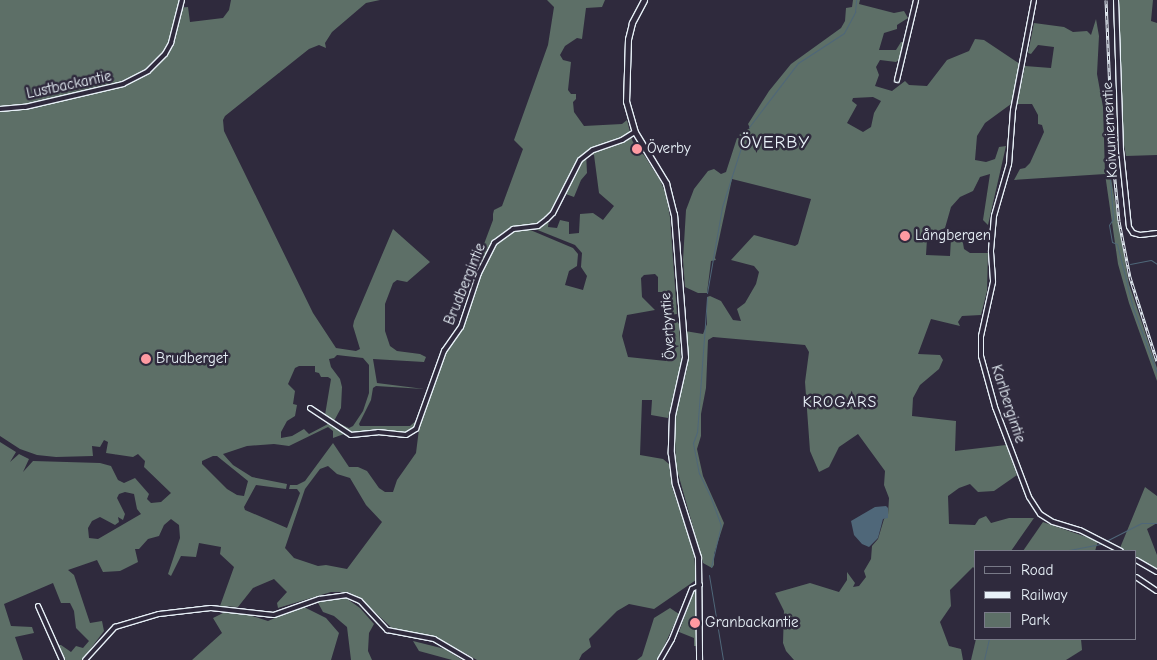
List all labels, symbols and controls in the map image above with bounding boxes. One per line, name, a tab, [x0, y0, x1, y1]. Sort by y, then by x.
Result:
street label: Lustbackantie	[25, 67, 113, 103]
street label: Koivuniementie	[1098, 81, 1122, 179]
district label: ÖVERBY	[739, 132, 811, 154]
place label: Överby	[647, 140, 691, 158]
marker: Överby	[631, 143, 643, 155]
place label: Långbergen	[915, 227, 991, 245]
marker: Långbergen	[899, 230, 911, 242]
street label: Brudbergintie	[440, 240, 490, 328]
street label: Överbyntie	[657, 292, 679, 360]
place label: Brudberget	[156, 350, 228, 368]
marker: Brudberget	[140, 353, 152, 365]
street label: Karlbergintie	[987, 363, 1029, 445]
district label: KROGARS	[802, 392, 878, 412]
legend	[974, 550, 1137, 640]
text: Road	[1021, 561, 1053, 579]
text: Railway	[1021, 586, 1067, 604]
text: Park	[1021, 611, 1050, 629]
place label: Granbackantie	[705, 614, 799, 632]
marker: Granbackantie	[689, 617, 701, 629]

